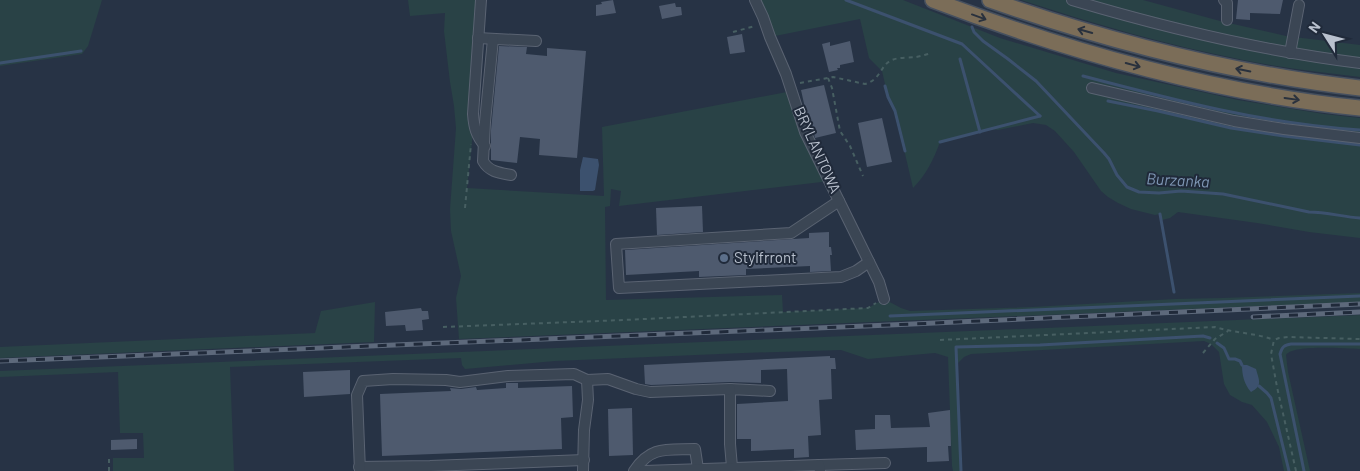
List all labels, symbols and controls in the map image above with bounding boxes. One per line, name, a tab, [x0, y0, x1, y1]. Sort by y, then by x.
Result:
north arrow	[1300, 10, 1350, 60]
one-way arrow	[970, 13, 986, 22]
text: N	[1304, 18, 1324, 36]
one-way arrow	[1077, 25, 1093, 35]
one-way arrow	[1125, 61, 1141, 71]
one-way arrow	[1235, 65, 1251, 75]
one-way arrow	[1284, 94, 1300, 104]
street label: BRYLANTOWA	[791, 103, 845, 196]
water label: Burzanka	[1146, 168, 1210, 191]
place label: Stylfrront	[734, 248, 797, 266]
marker: Stylfrront	[718, 252, 730, 264]

